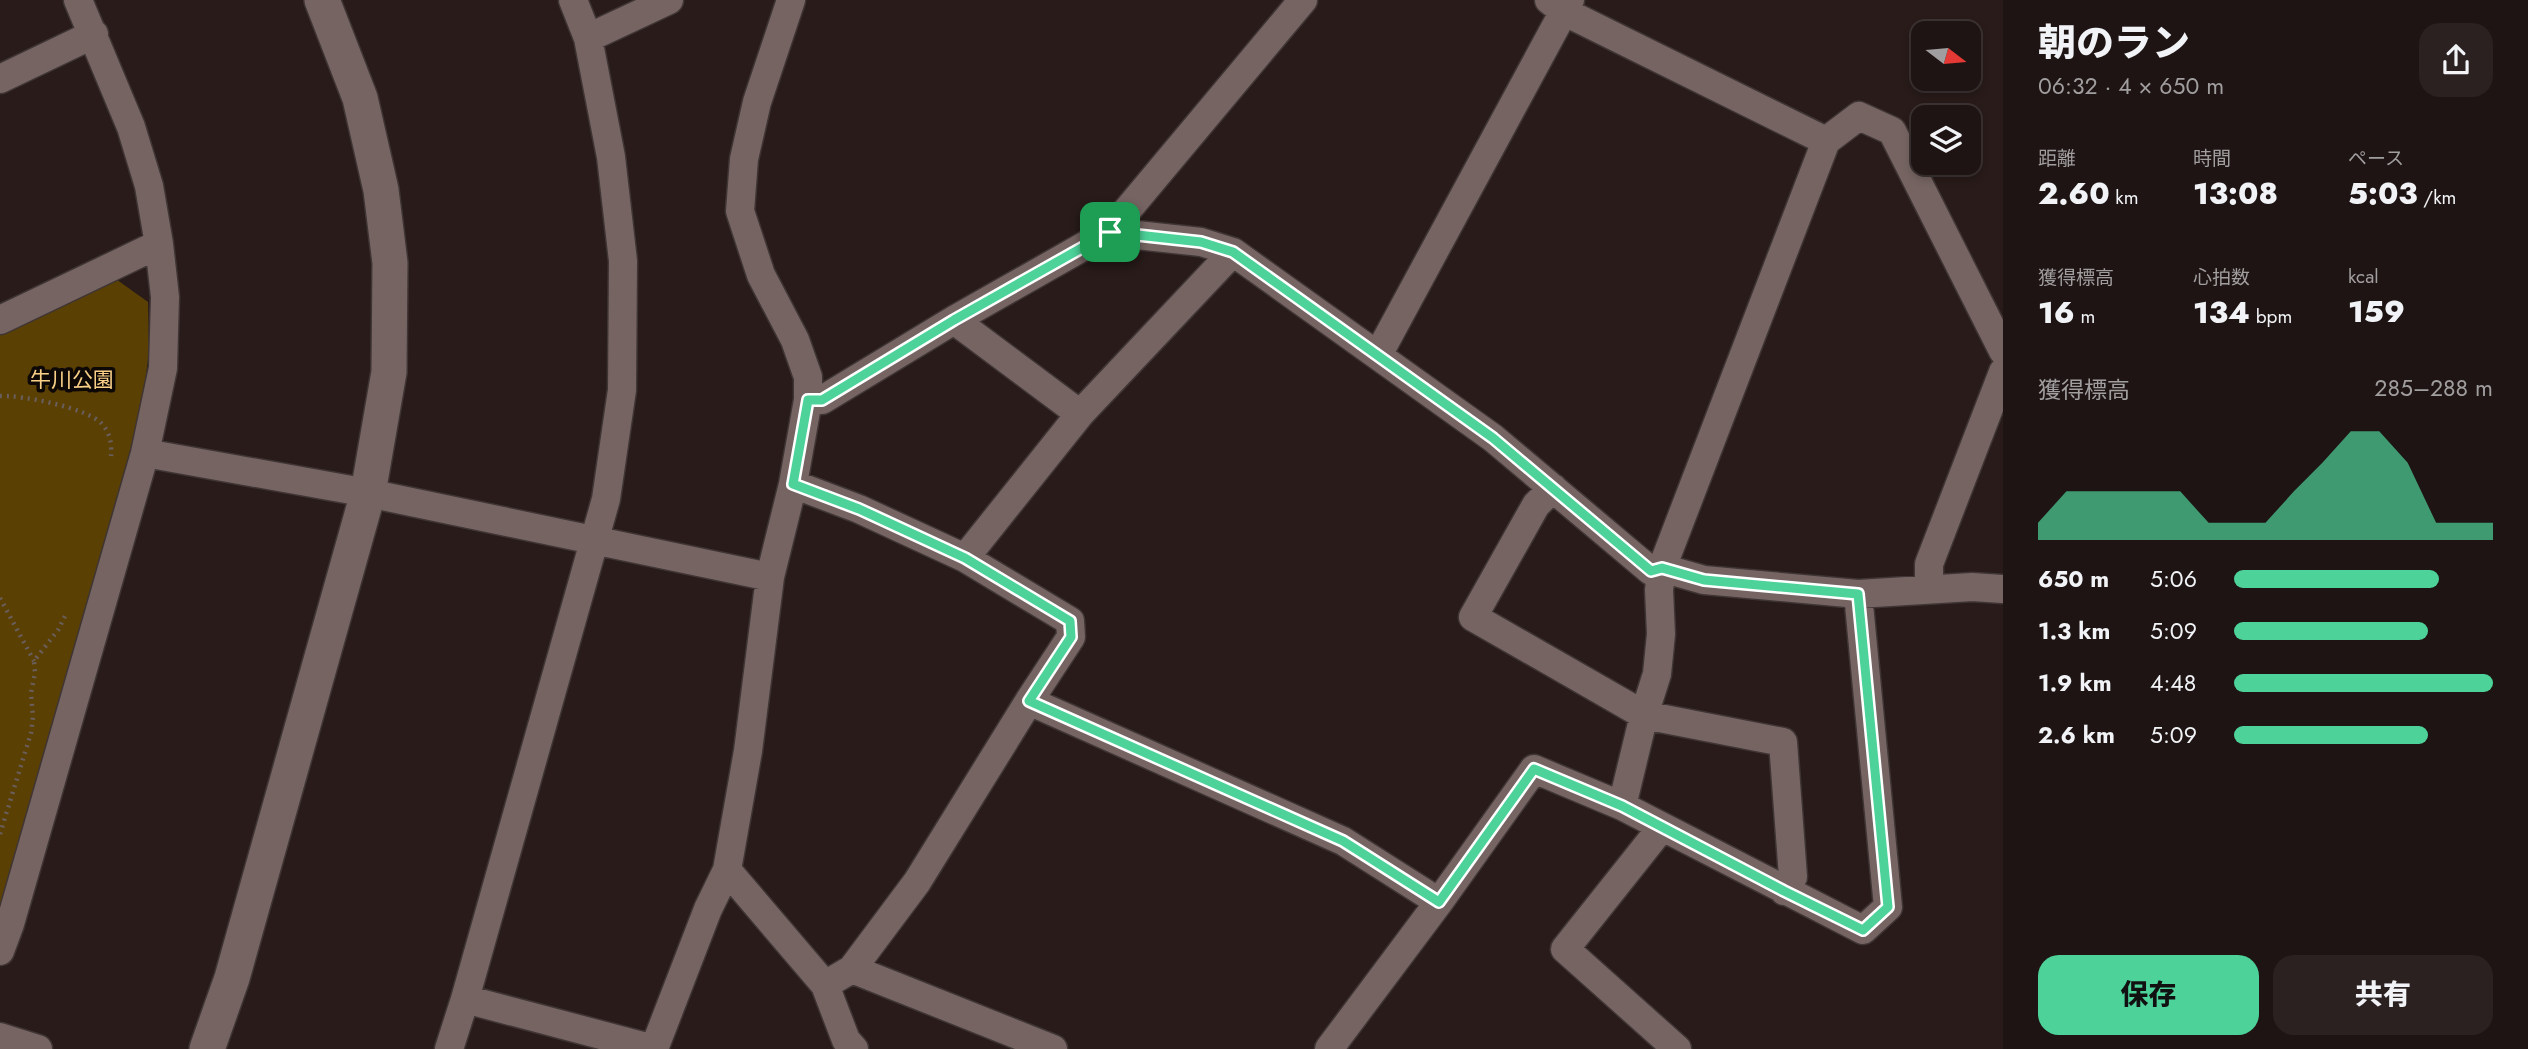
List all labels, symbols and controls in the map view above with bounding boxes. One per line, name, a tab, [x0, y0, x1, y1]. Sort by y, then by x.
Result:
text: 朝のラン	[2038, 15, 2190, 70]
north arrow	[1911, 21, 1981, 91]
map controls	[1911, 21, 1981, 175]
button: share	[2419, 23, 2493, 97]
text: 06:32 · 4 × 650 m	[2038, 69, 2224, 103]
button: layers	[1911, 105, 1981, 175]
text: 距離	[2038, 145, 2076, 172]
text: 時間	[2193, 145, 2231, 172]
text: ペース	[2348, 145, 2404, 172]
text: 2.60	[2038, 172, 2110, 215]
text: 13:08	[2193, 172, 2278, 215]
text: 5:03	[2348, 172, 2418, 215]
text: km	[2110, 184, 2139, 211]
text: /km	[2418, 184, 2456, 211]
pin	[1080, 202, 1140, 262]
icon: arrive	[1091, 213, 1129, 251]
text: kcal	[2348, 263, 2379, 290]
text: 獲得標高	[2038, 264, 2114, 291]
text: 心拍数	[2193, 264, 2250, 291]
text: 159	[2348, 290, 2405, 333]
text: 16	[2038, 291, 2075, 334]
text: 134	[2193, 291, 2250, 334]
text: m	[2075, 303, 2095, 330]
text: bpm	[2250, 303, 2292, 330]
park label: 牛川公園	[30, 365, 114, 395]
text: 285–288 m	[2374, 371, 2493, 405]
text: 獲得標高	[2038, 373, 2130, 407]
text: 650 m	[2038, 562, 2109, 596]
text: 5:06	[2150, 562, 2197, 596]
text: 1.3 km	[2038, 614, 2110, 648]
text: 5:09	[2150, 614, 2197, 648]
text: 1.9 km	[2038, 666, 2112, 700]
text: 4:48	[2150, 666, 2196, 700]
text: 2.6 km	[2038, 718, 2115, 752]
text: 5:09	[2150, 718, 2197, 752]
button: 保存	[2038, 955, 2259, 1035]
button: 共有	[2273, 955, 2493, 1035]

